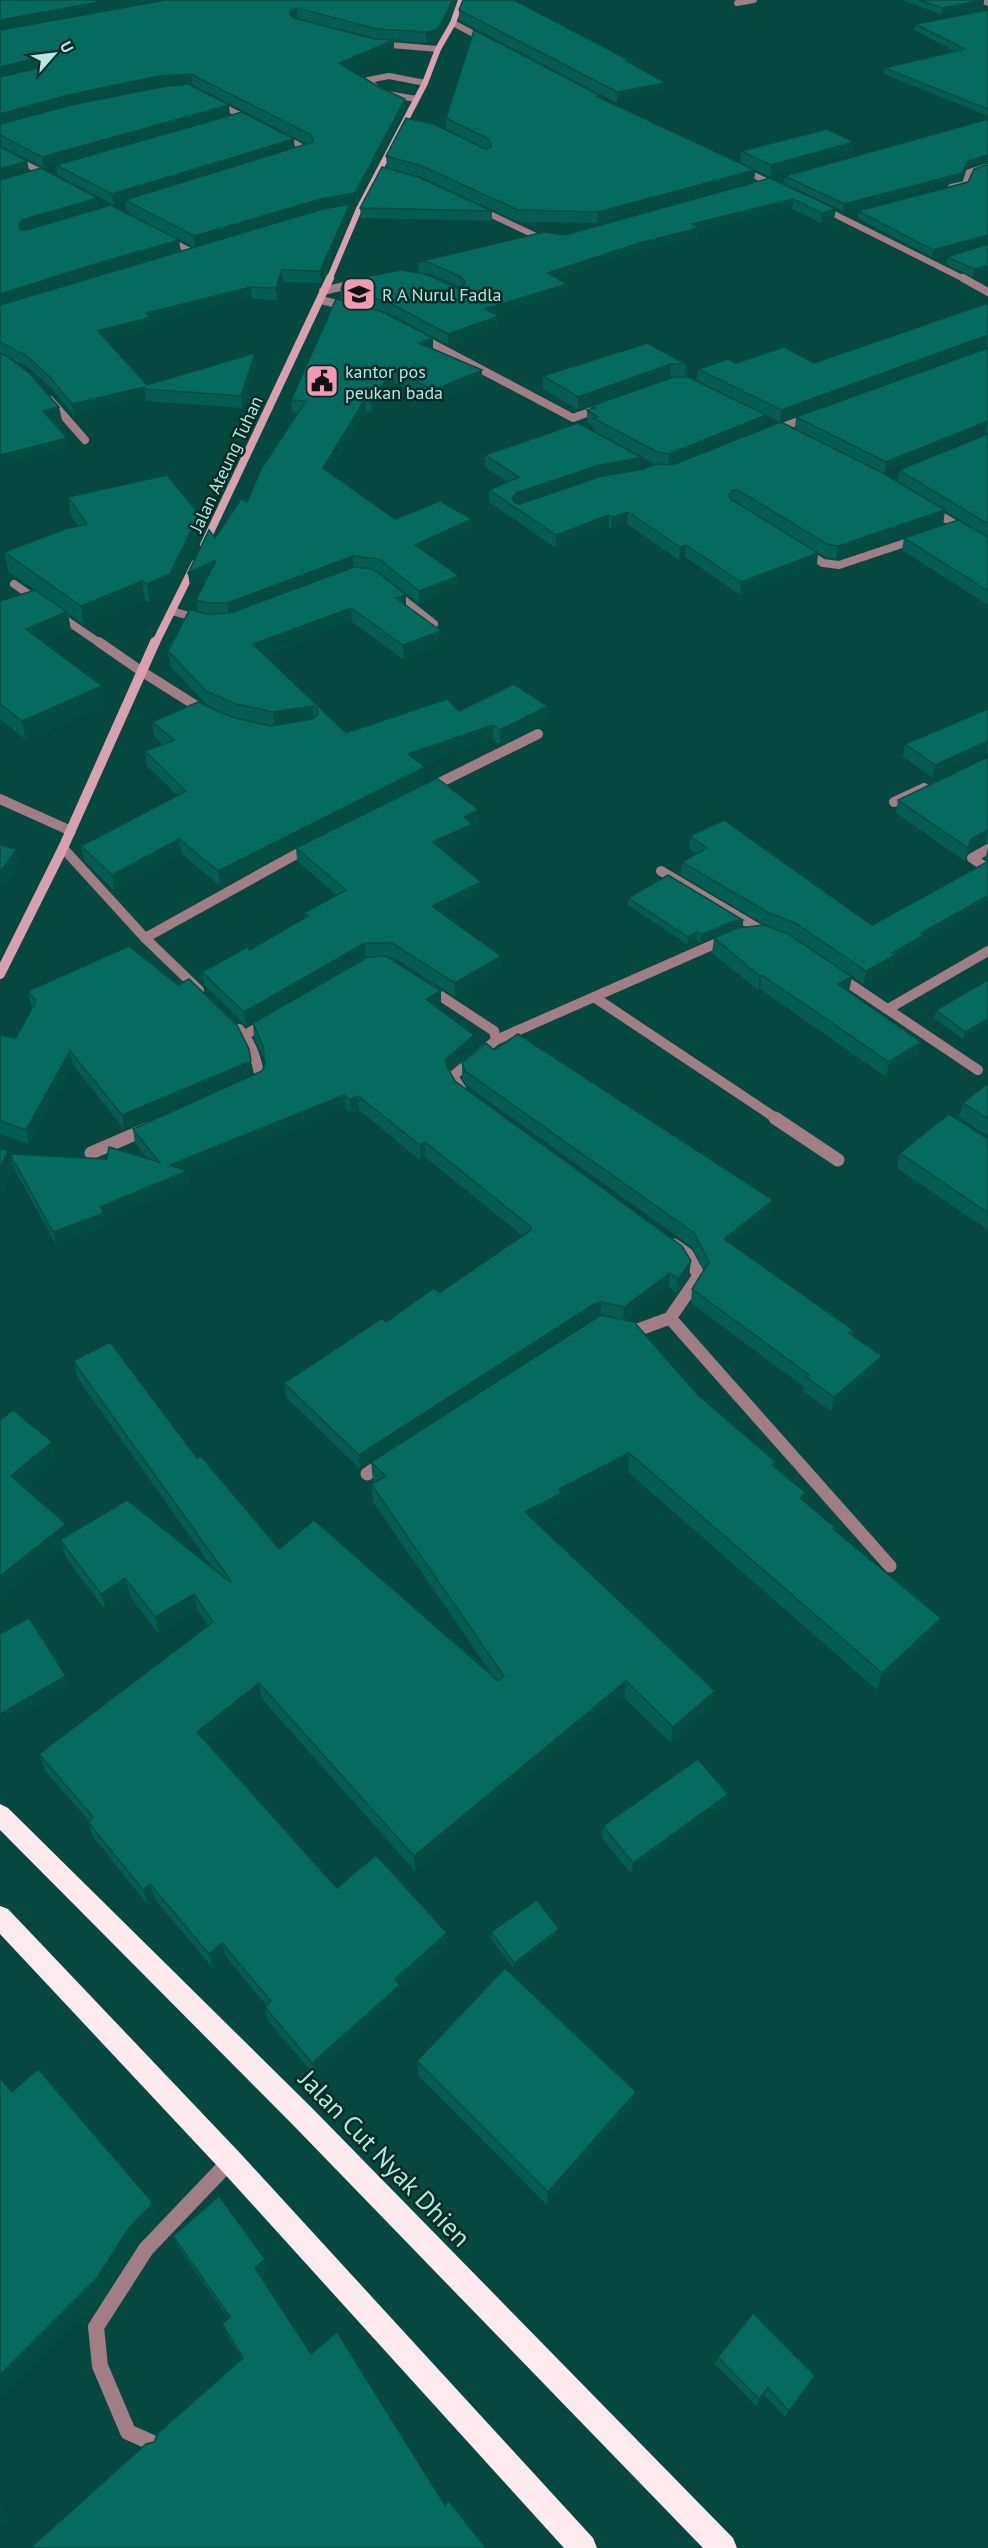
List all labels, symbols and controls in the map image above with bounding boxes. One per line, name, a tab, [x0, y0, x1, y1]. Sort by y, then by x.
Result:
north arrow	[24, 24, 84, 84]
text: U	[56, 38, 78, 56]
school or university icon: R A Nurul Fadla	[341, 276, 377, 312]
place label: R A Nurul Fadla	[382, 283, 501, 306]
place label: kantor pos peukan bada	[345, 360, 443, 404]
public building icon: kantor pos peukan bada	[304, 363, 340, 399]
street label: Jalan Ateung Tuhan	[184, 392, 268, 537]
street label: Jalan Cut Nyak Dhien	[291, 2062, 478, 2253]

